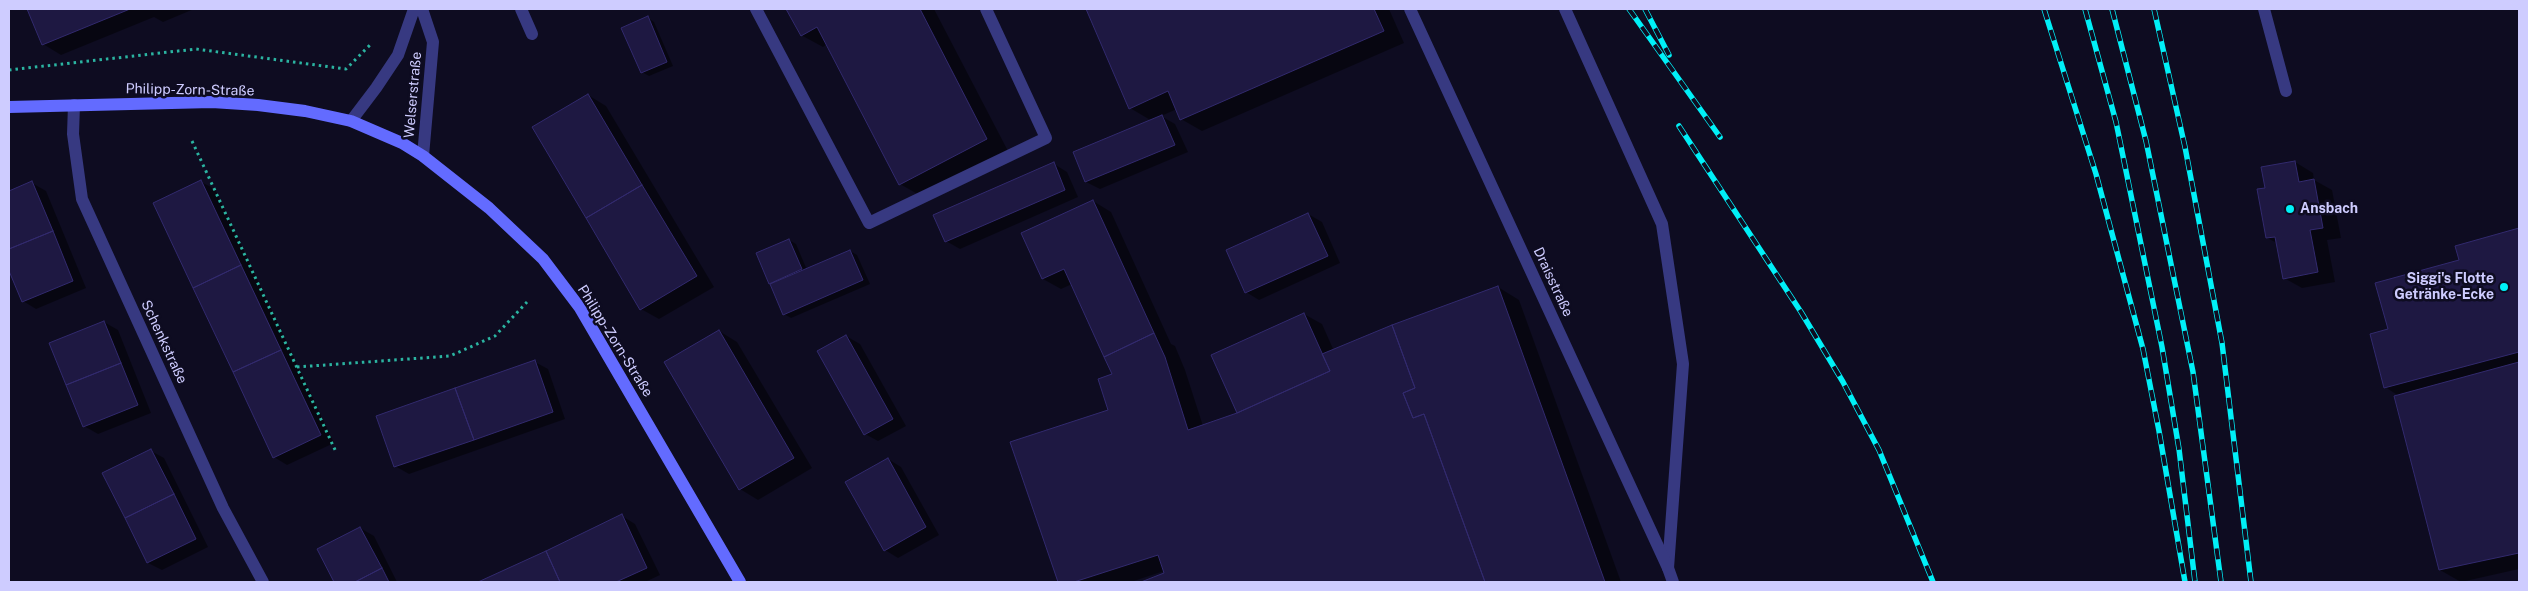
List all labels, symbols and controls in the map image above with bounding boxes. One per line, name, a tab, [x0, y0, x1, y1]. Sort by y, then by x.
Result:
street label: Welserstraße	[401, 51, 425, 139]
street label: Philipp-Zorn-Straße	[125, 80, 255, 100]
place label: Ansbach	[2300, 201, 2358, 217]
marker: Ansbach	[2284, 203, 2296, 215]
street label: Draisstraße	[1530, 245, 1576, 319]
place label: Siggi's Flotte Getränke-Ecke	[2394, 271, 2494, 304]
marker: Siggi's Flotte Getränke-Ecke	[2498, 281, 2510, 293]
street label: Philipp-Zorn-Straße	[574, 282, 656, 400]
street label: Schenkstraße	[137, 298, 191, 386]

